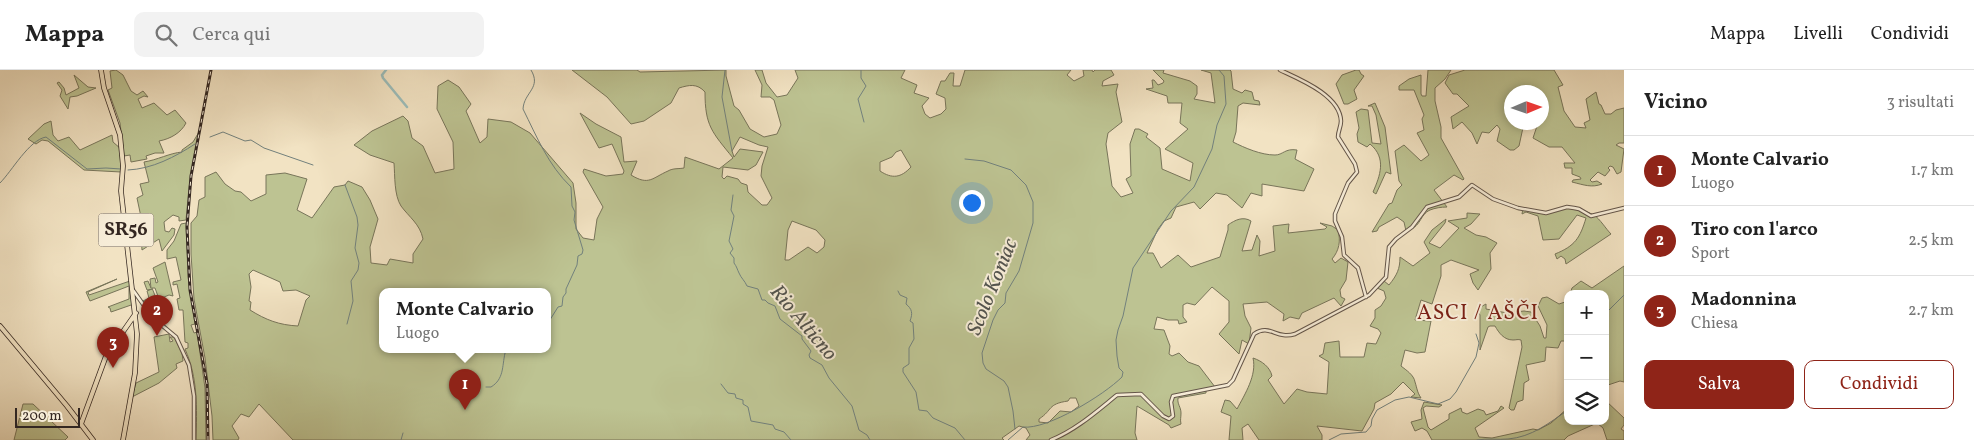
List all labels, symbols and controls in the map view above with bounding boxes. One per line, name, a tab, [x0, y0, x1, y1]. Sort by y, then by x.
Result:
search box	[134, 12, 484, 57]
text: Mappa	[25, 18, 104, 52]
icon: search	[152, 21, 180, 49]
text: Cerca qui	[192, 22, 270, 48]
text: Mappa	[1710, 22, 1765, 47]
text: Livelli	[1793, 22, 1843, 47]
text: Condividi	[1871, 22, 1949, 47]
north arrow	[1504, 85, 1549, 130]
text: Vicino	[1644, 88, 1708, 117]
text: 3 risultati	[1887, 92, 1954, 114]
text: Monte Calvario	[1691, 147, 1829, 173]
text: 1	[1657, 160, 1663, 182]
text: 1.7 km	[1910, 160, 1954, 182]
text: Luogo	[1691, 173, 1734, 195]
your location	[959, 190, 985, 216]
road number: SR56	[98, 214, 154, 246]
text: Tiro con l'arco	[1691, 217, 1818, 243]
text: 2	[1656, 230, 1664, 252]
text: 2.5 km	[1908, 230, 1954, 252]
water label: Scolo Koniac	[961, 234, 1026, 340]
text: Sport	[1691, 243, 1730, 265]
water label: Rio Alticno	[763, 279, 844, 368]
text: Madonnina	[1691, 287, 1797, 313]
popup	[379, 288, 551, 353]
map controls	[1564, 290, 1609, 425]
button: +	[1564, 290, 1609, 335]
pin: 2	[141, 295, 173, 336]
text: Monte Calvario	[396, 297, 534, 323]
district label: ASCI / AŠČI	[1417, 299, 1539, 328]
text: 3	[1656, 300, 1664, 322]
text: 2.7 km	[1908, 300, 1954, 322]
text: Chiesa	[1691, 313, 1738, 335]
text: Luogo	[396, 323, 439, 345]
pin: 3	[97, 327, 129, 368]
button: −	[1564, 335, 1609, 380]
button: Salva	[1644, 360, 1794, 409]
button: Condividi	[1804, 360, 1954, 409]
pin: 1	[449, 369, 481, 410]
button: layers	[1564, 380, 1609, 425]
scale bar	[15, 405, 80, 428]
text: 200 m	[22, 407, 62, 426]

